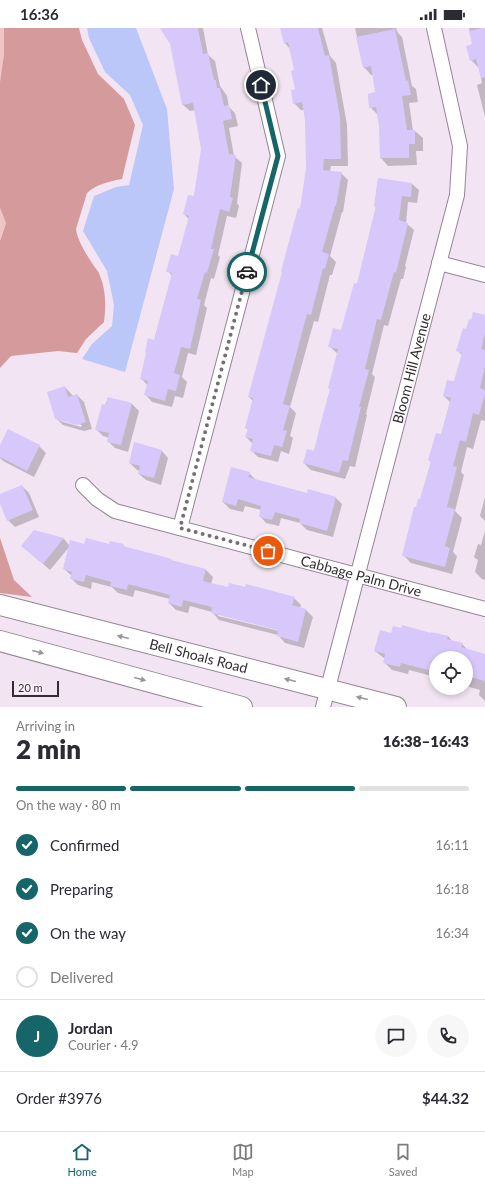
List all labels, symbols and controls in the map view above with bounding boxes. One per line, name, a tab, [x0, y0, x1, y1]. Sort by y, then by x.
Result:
text: 16:36	[20, 5, 59, 23]
pin	[244, 68, 278, 102]
icon: home	[250, 74, 272, 96]
courier	[227, 252, 267, 292]
icon: car	[236, 261, 258, 283]
street label: Bloom Hill Avenue	[389, 311, 434, 425]
pin	[251, 534, 285, 568]
icon: bag	[257, 540, 279, 562]
street label: Cabbage Palm Drive	[299, 552, 423, 600]
one-way arrow	[117, 634, 129, 640]
street label: Bell Shoals Road	[148, 635, 250, 676]
one-way arrow	[31, 649, 44, 655]
map controls	[429, 651, 473, 695]
button: locate	[429, 651, 473, 695]
one-way arrow	[134, 676, 146, 682]
one-way arrow	[283, 676, 296, 682]
scale bar	[12, 679, 59, 698]
text: 20 m	[18, 681, 43, 694]
one-way arrow	[356, 695, 368, 701]
text: Arriving in	[16, 718, 75, 734]
text: 16:38–16:43	[383, 732, 469, 750]
text: 2 min	[16, 733, 81, 765]
text: On the way · 80 m	[16, 797, 121, 813]
icon: check	[16, 834, 38, 856]
text: Confirmed	[50, 836, 119, 854]
text: 16:11	[436, 837, 469, 853]
icon: check	[16, 878, 38, 900]
text: Preparing	[50, 880, 113, 898]
text: 16:18	[436, 881, 469, 897]
icon: check	[16, 922, 38, 944]
text: On the way	[50, 924, 126, 942]
text: 16:34	[436, 925, 469, 941]
text: Delivered	[50, 968, 113, 986]
button: chat	[375, 1015, 417, 1057]
button: phone	[427, 1015, 469, 1057]
text: Jordan	[68, 1019, 113, 1037]
text: J	[34, 1027, 40, 1045]
text: Courier · 4.9	[68, 1037, 139, 1053]
text: Order #3976	[16, 1089, 102, 1107]
text: $44.32	[422, 1089, 469, 1107]
tab: Home	[67, 1141, 97, 1178]
tab: Map	[232, 1141, 254, 1178]
tab: Saved	[389, 1141, 417, 1178]

